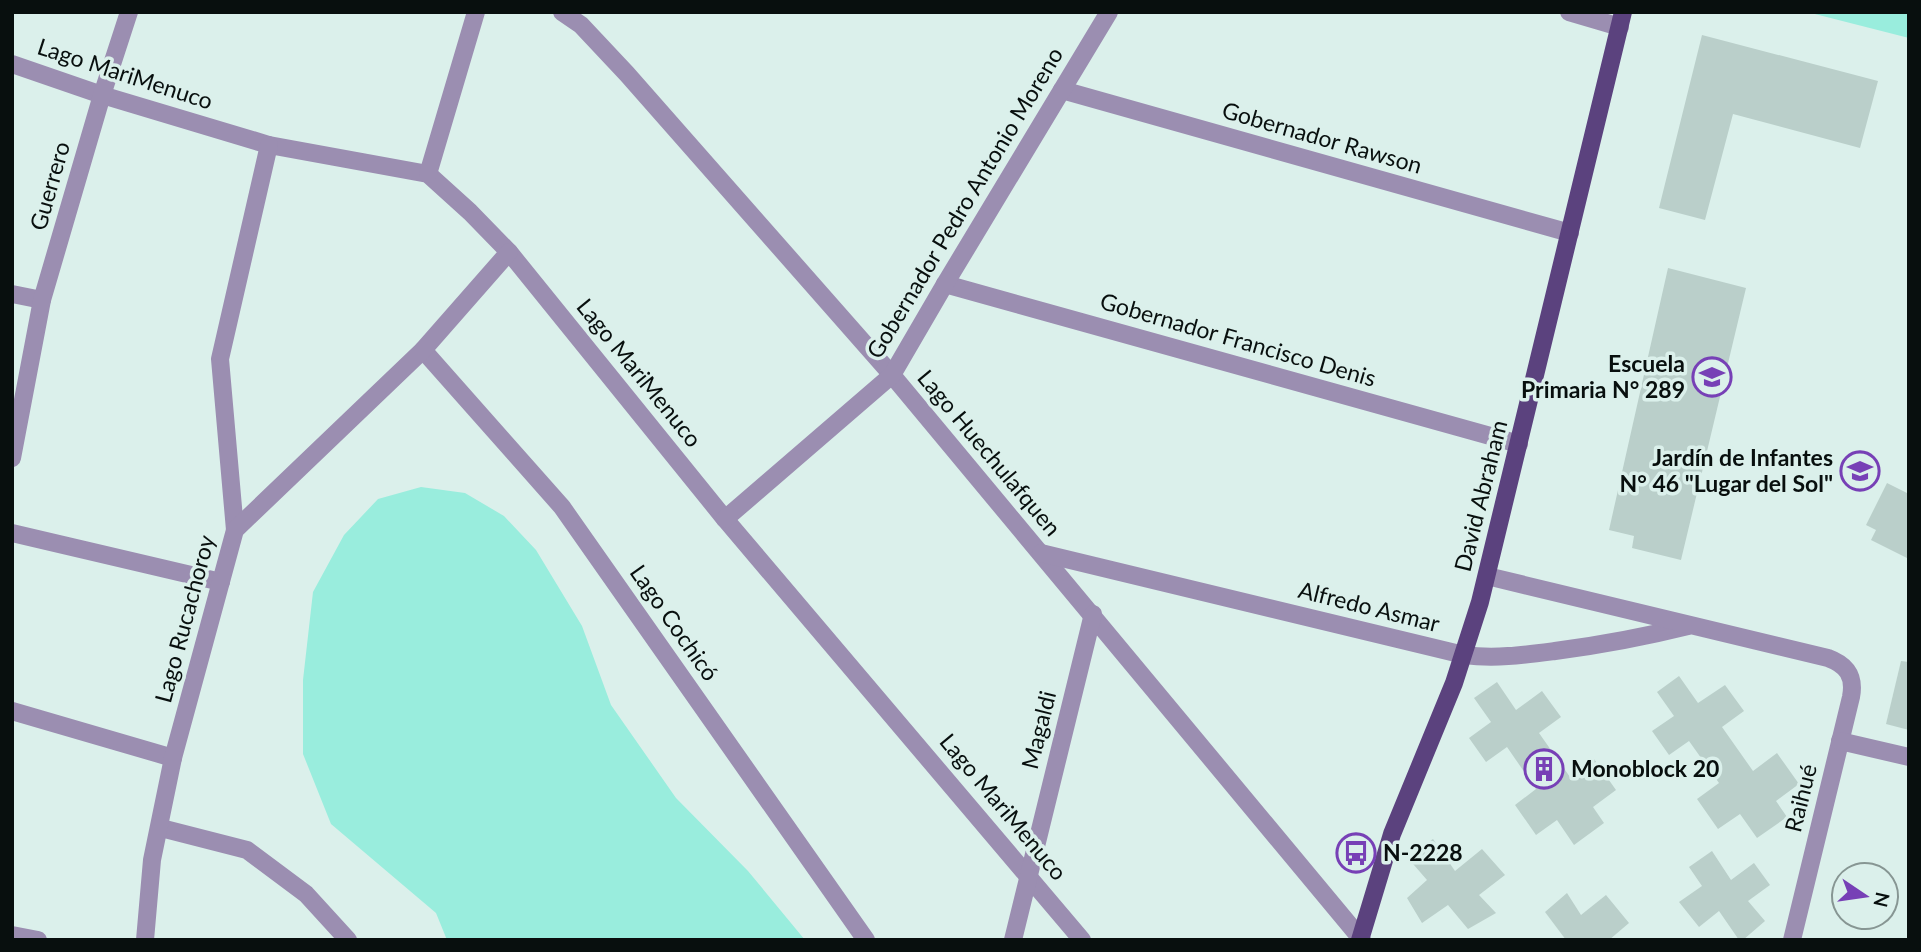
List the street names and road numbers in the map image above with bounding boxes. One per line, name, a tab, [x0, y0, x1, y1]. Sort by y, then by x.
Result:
street label: Lago MariMenuco	[34, 32, 217, 115]
street label: Gobernador Pedro Antonio Moreno	[860, 42, 1068, 363]
street label: Gobernador Rawson	[1219, 95, 1425, 179]
street label: Guerrero	[23, 138, 75, 233]
street label: Gobernador Francisco Denis	[1097, 286, 1379, 392]
street label: Lago MariMenuco	[571, 293, 708, 452]
street label: Lago Huechulafquen	[912, 364, 1067, 541]
street label: David Abraham	[1448, 417, 1512, 574]
street label: Lago Rucachoroy	[148, 532, 220, 706]
street label: Lago Cochicó	[625, 559, 725, 686]
street label: Alfredo Asmar	[1296, 575, 1443, 637]
street label: Magaldi	[1015, 688, 1061, 772]
street label: Lago MariMenuco	[934, 727, 1073, 885]
street label: Raihué	[1778, 761, 1822, 835]

